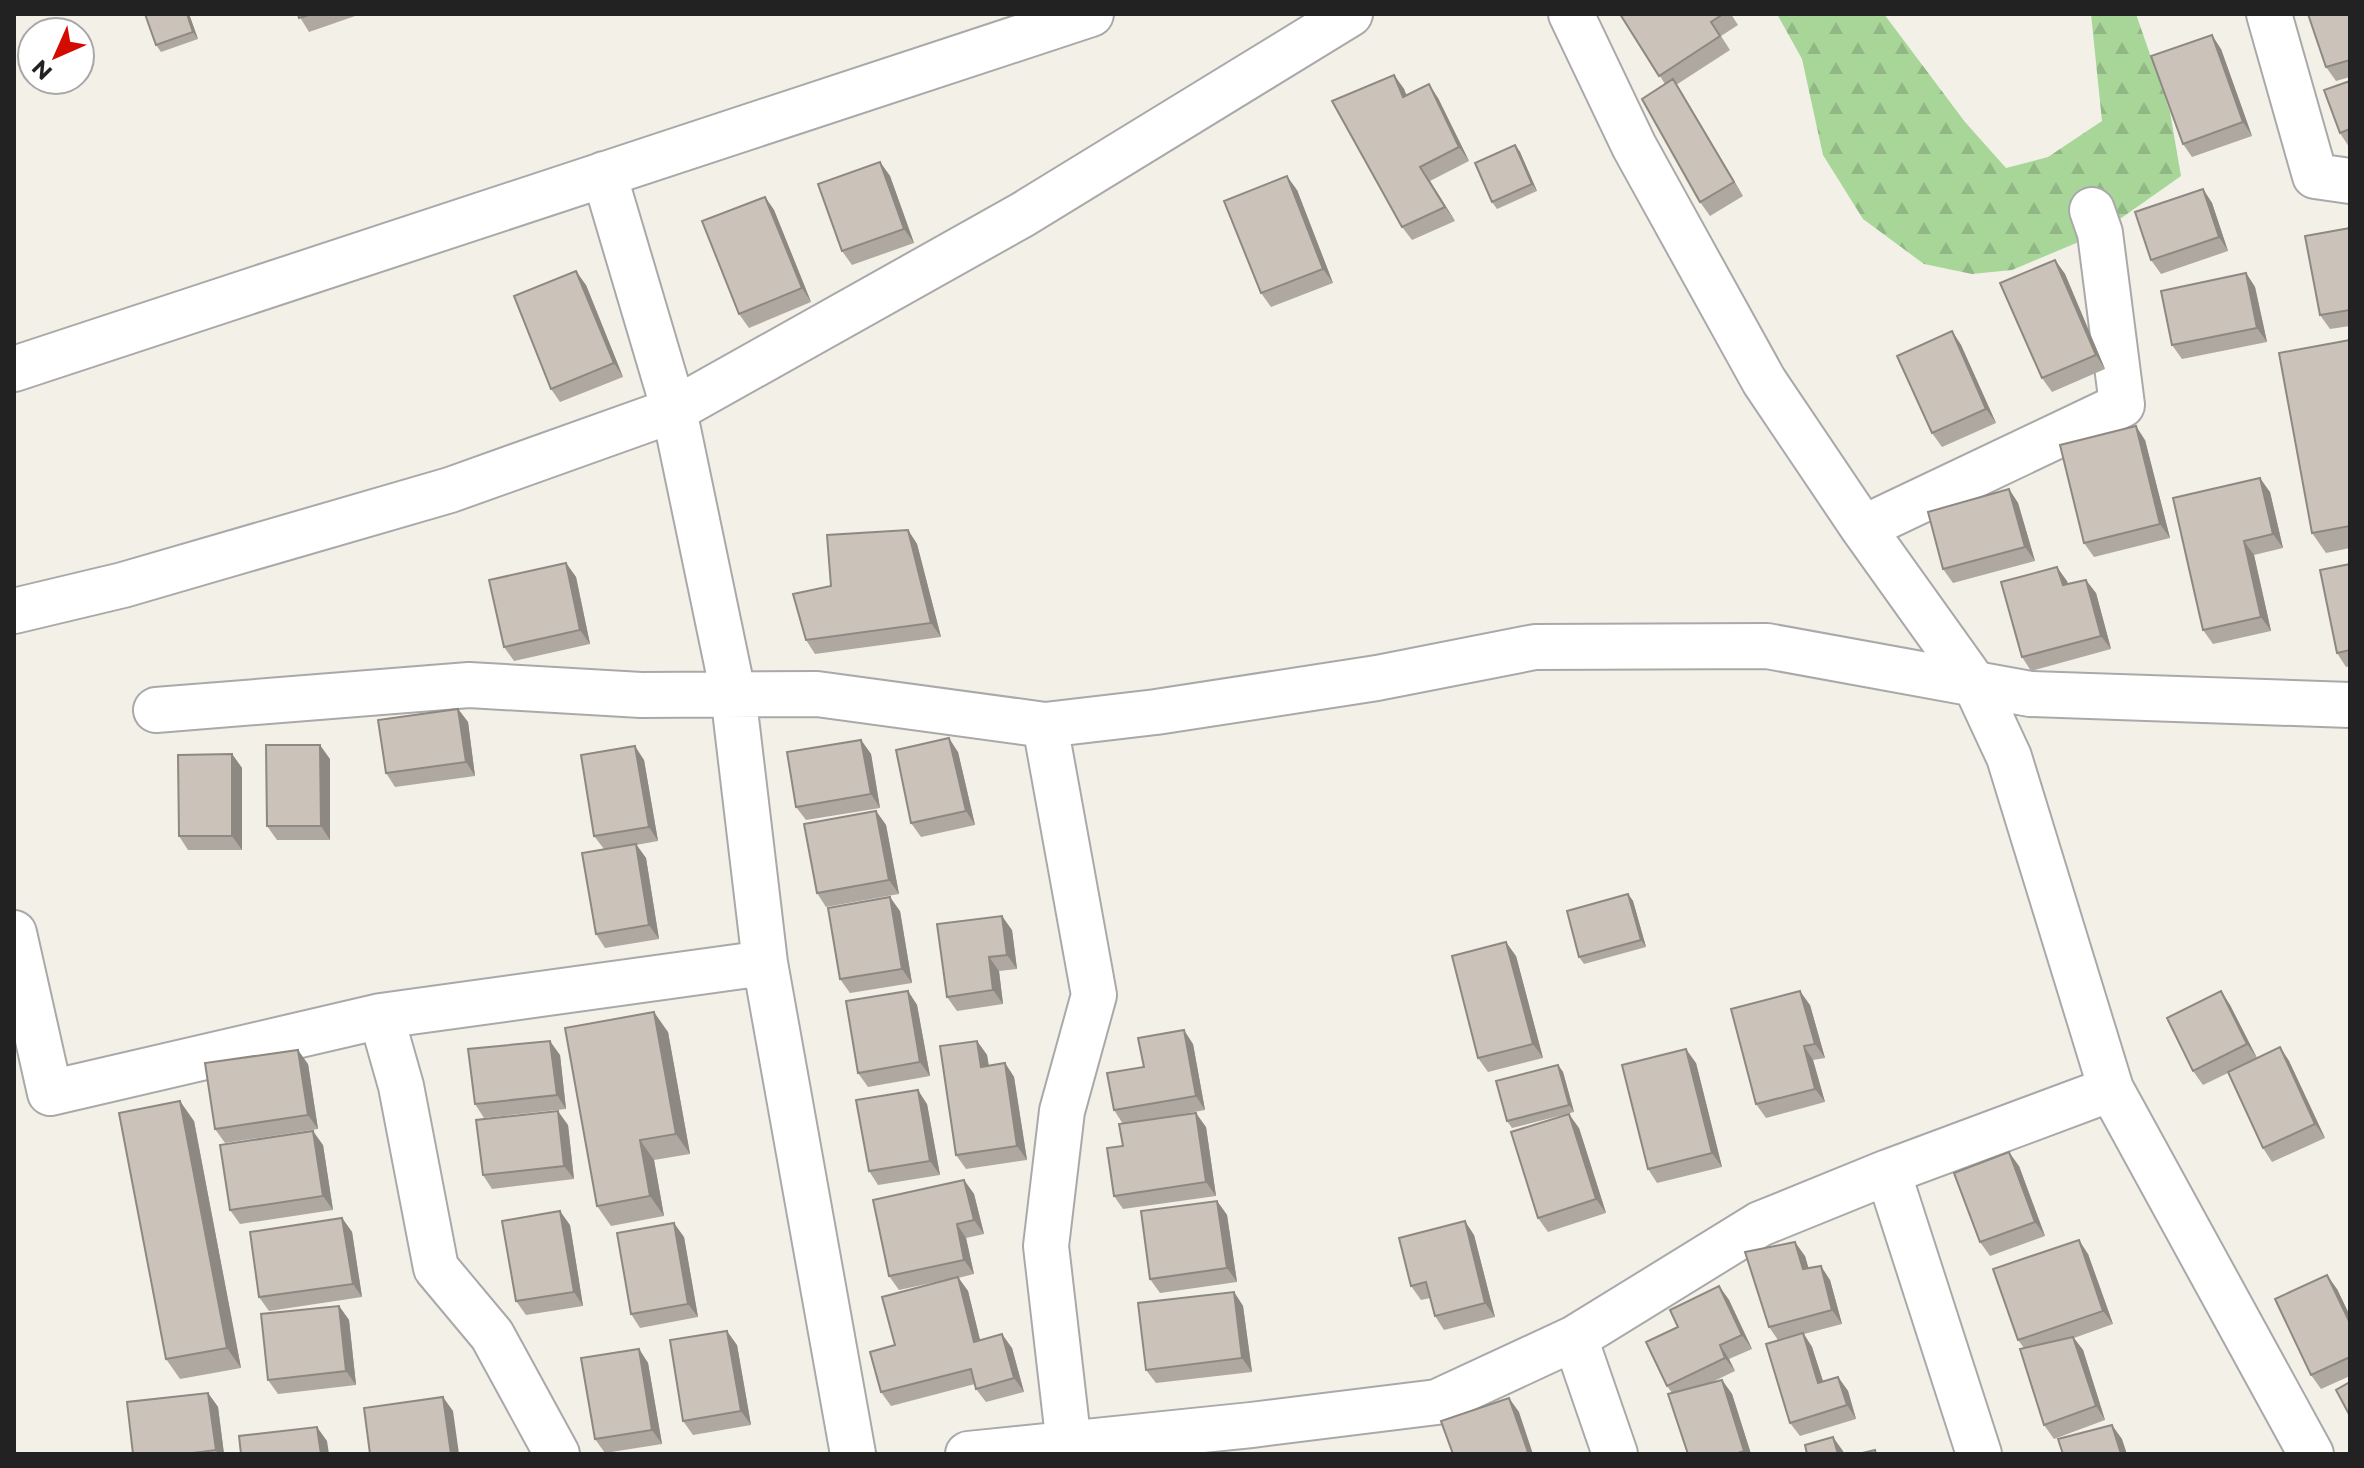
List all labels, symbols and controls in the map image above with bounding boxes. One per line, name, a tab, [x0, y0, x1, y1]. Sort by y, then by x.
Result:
north arrow	[16, 16, 96, 96]
text: N	[26, 54, 58, 86]

